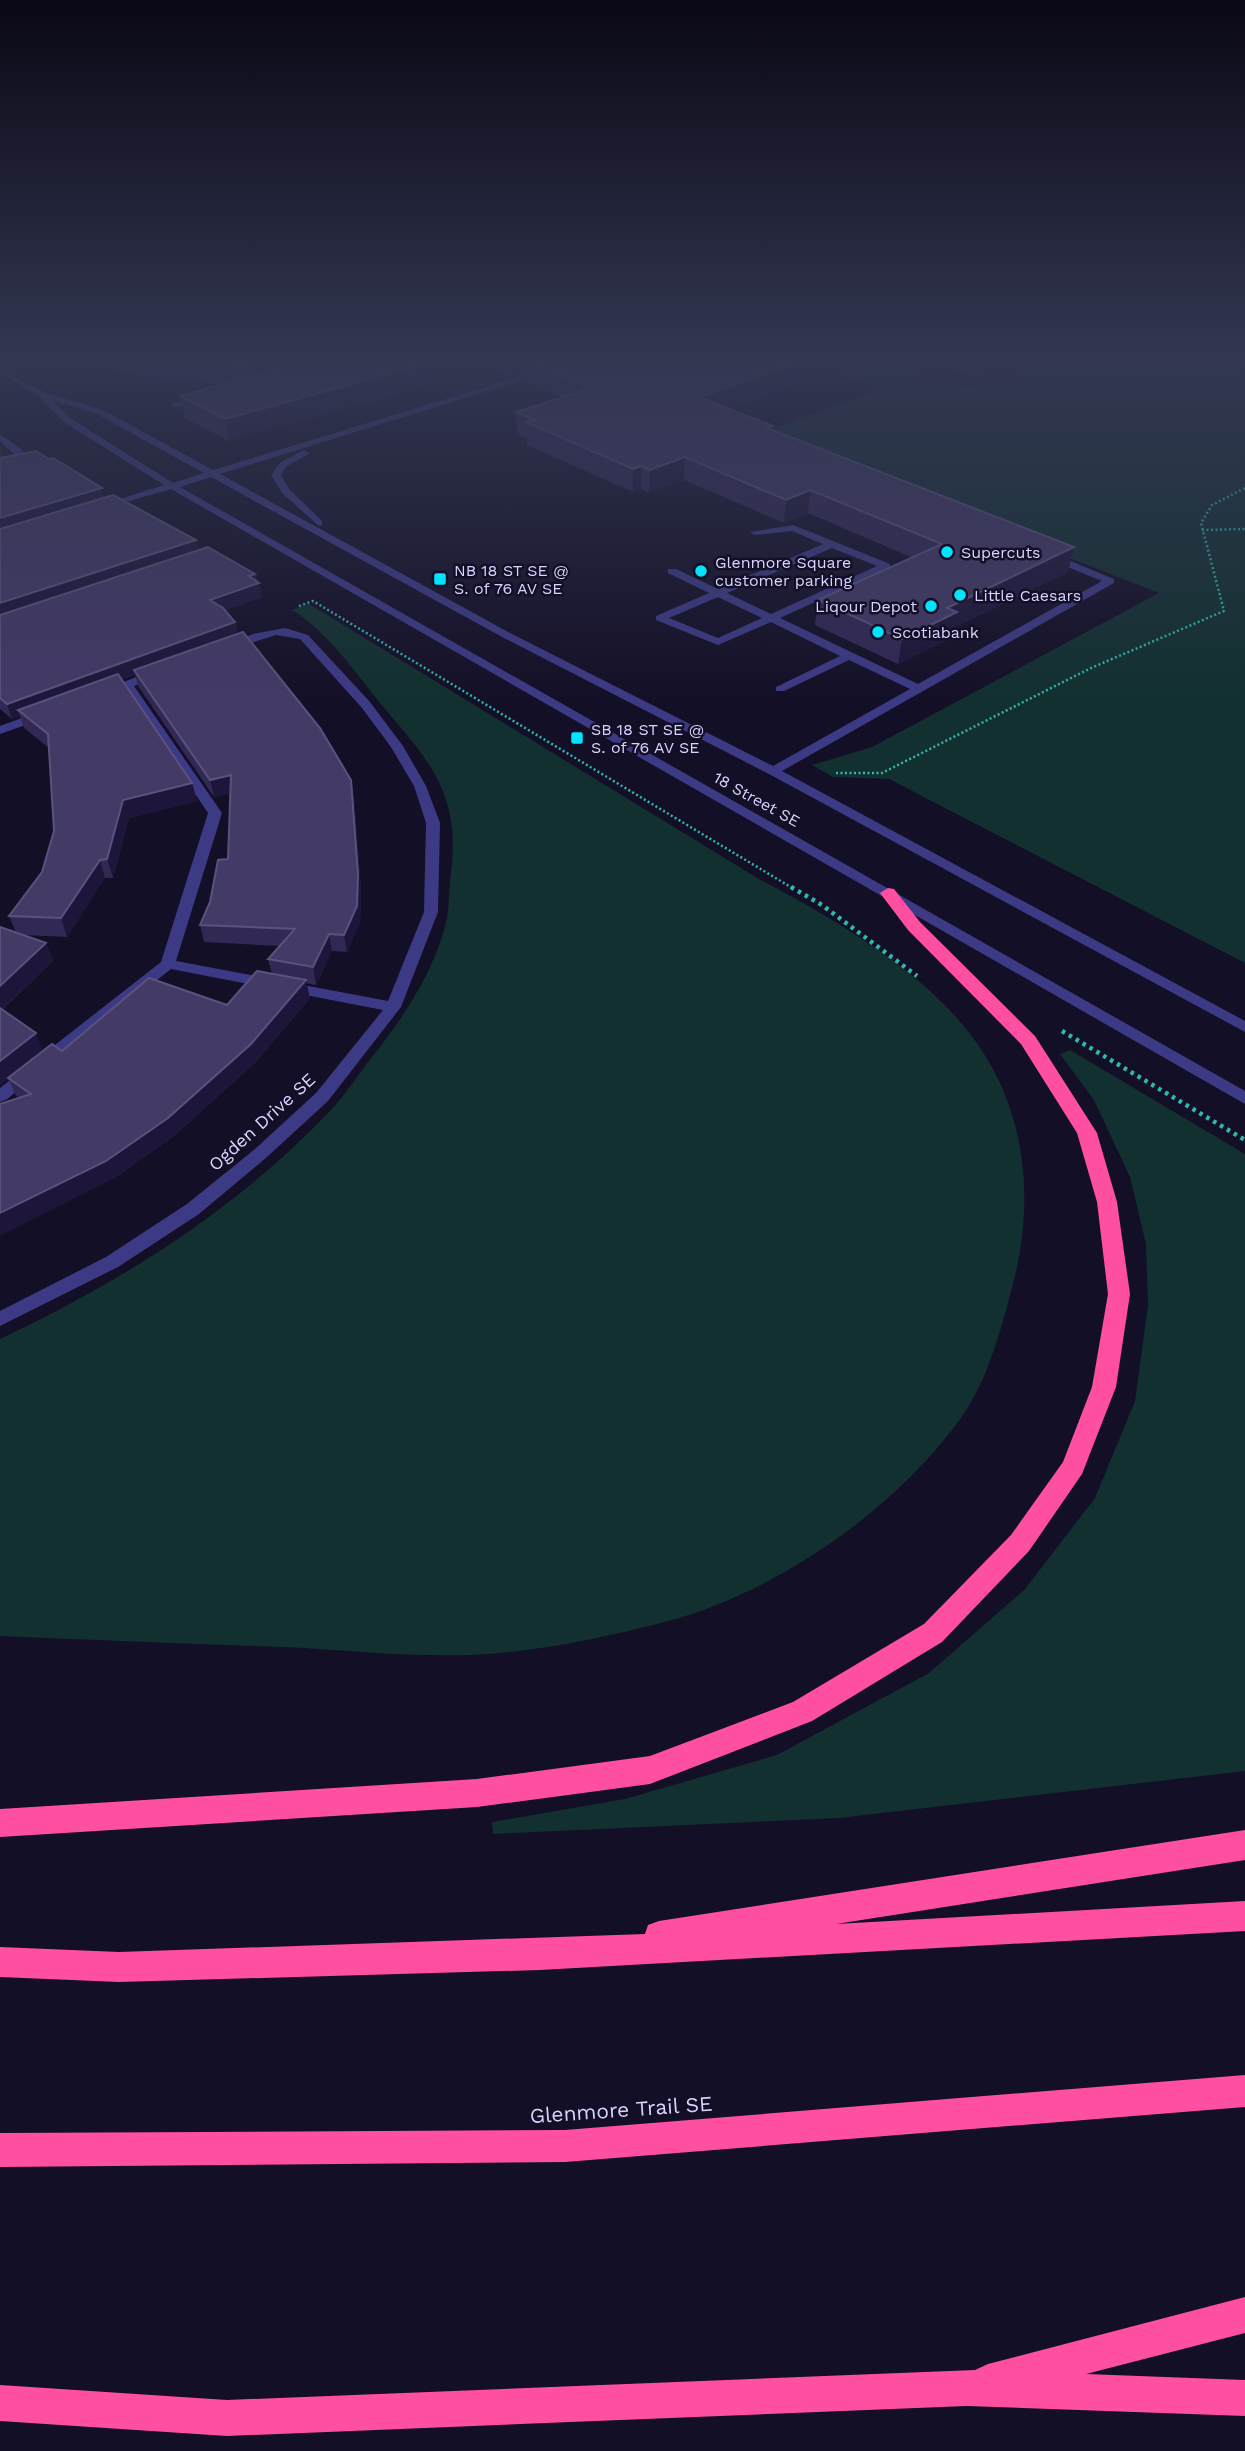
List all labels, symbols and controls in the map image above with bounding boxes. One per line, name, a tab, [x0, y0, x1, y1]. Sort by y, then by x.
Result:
place label: Supercuts	[961, 543, 1041, 562]
marker: Supercuts	[939, 544, 955, 560]
place label: Glenmore Square customer parking	[715, 553, 853, 590]
place label: NB 18 ST SE @ S. of 76 AV SE	[454, 561, 569, 598]
marker: Glenmore Square customer parking	[693, 563, 709, 579]
marker: NB 18 ST SE @ S. of 76 AV SE	[432, 571, 448, 587]
place label: Little Caesars	[974, 586, 1081, 605]
marker: Little Caesars	[952, 587, 968, 603]
place label: Liqour Depot	[815, 597, 917, 616]
marker: Liqour Depot	[923, 598, 939, 614]
place label: Scotiabank	[892, 623, 979, 642]
marker: Scotiabank	[870, 624, 886, 640]
place label: SB 18 ST SE @ S. of 76 AV SE	[591, 720, 704, 757]
marker: SB 18 ST SE @ S. of 76 AV SE	[569, 730, 585, 746]
street label: 18 Street SE	[710, 768, 803, 831]
street label: Ogden Drive SE	[204, 1068, 319, 1175]
street label: Glenmore Trail SE	[529, 2091, 713, 2128]

